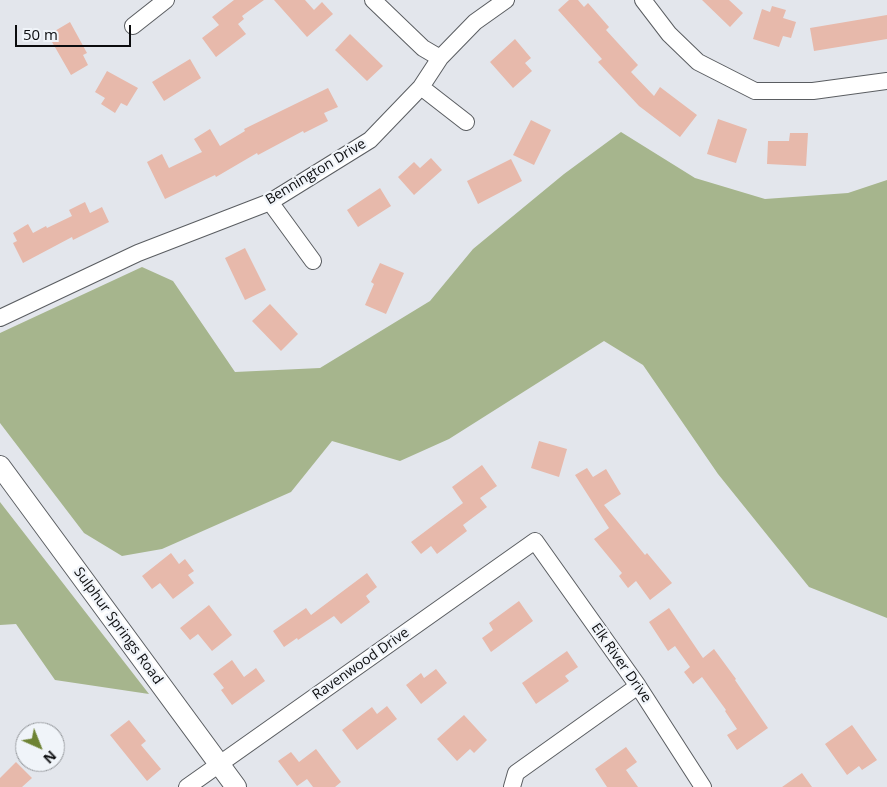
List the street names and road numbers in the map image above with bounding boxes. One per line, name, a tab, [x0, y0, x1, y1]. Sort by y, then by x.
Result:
street label: Bennington Drive	[263, 136, 369, 208]
street label: Sulphur Springs Road	[70, 564, 166, 688]
street label: Elk River Drive	[587, 620, 655, 706]
street label: Ravenwood Drive	[309, 624, 413, 704]

